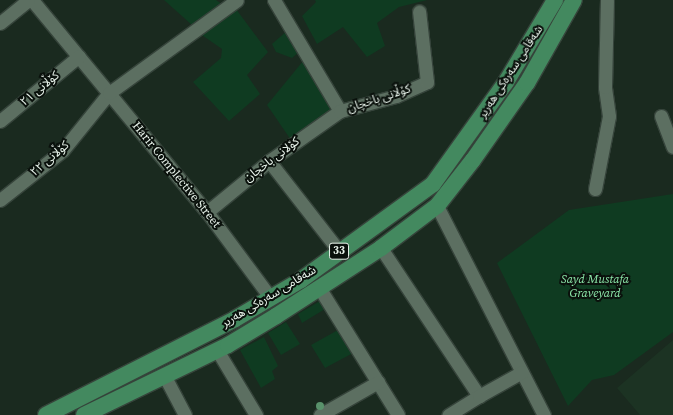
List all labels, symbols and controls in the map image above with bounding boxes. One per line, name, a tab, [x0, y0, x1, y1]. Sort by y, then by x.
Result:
street label: شەقامی سەرەکی هەریر	[476, 23, 546, 121]
street label: کۆڵانی ٢١	[18, 69, 62, 109]
street label: کۆڵانی باخچان	[346, 82, 412, 116]
street label: Harir Complective Street	[129, 119, 223, 231]
street label: کۆلانی باخچان	[241, 135, 303, 185]
street label: کۆڵانی ٢٢	[28, 138, 72, 180]
road number: 33	[329, 242, 349, 260]
street label: شەقامی سەرەکی هەریر	[219, 263, 319, 331]
park label: Sayd Mustafa Graveyard	[561, 273, 629, 301]

